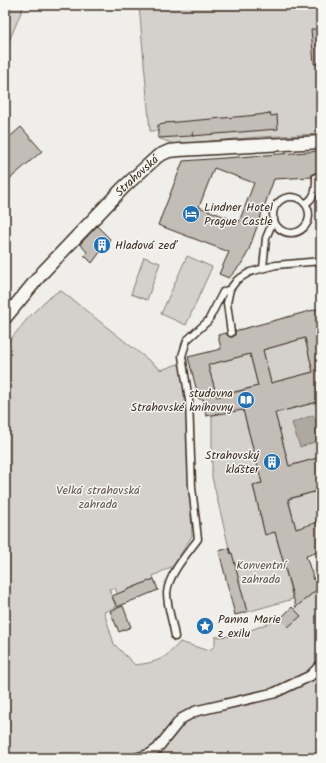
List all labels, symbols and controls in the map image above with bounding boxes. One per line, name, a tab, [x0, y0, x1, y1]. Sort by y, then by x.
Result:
street label: Strahovská	[111, 150, 164, 201]
place label: Lindner Hotel Prague Castle	[204, 198, 273, 231]
hotel icon: Lindner Hotel Prague Castle	[181, 204, 201, 224]
building icon: Hladová zeď	[92, 235, 112, 255]
place label: Hladová zeď	[115, 236, 178, 255]
place label: studovna Strahovské knihovny	[131, 384, 233, 417]
library icon: studovna Strahovské knihovny	[236, 390, 256, 410]
place label: Strahovský klášter	[205, 446, 260, 479]
building icon: Strahovský klášter	[262, 452, 282, 472]
park label: Velká strahovská zahrada	[56, 481, 141, 514]
park label: Konventní zahrada	[236, 556, 288, 589]
place label: Panna Marie z exilu	[218, 610, 281, 643]
place icon: Panna Marie z exilu	[195, 616, 215, 636]

